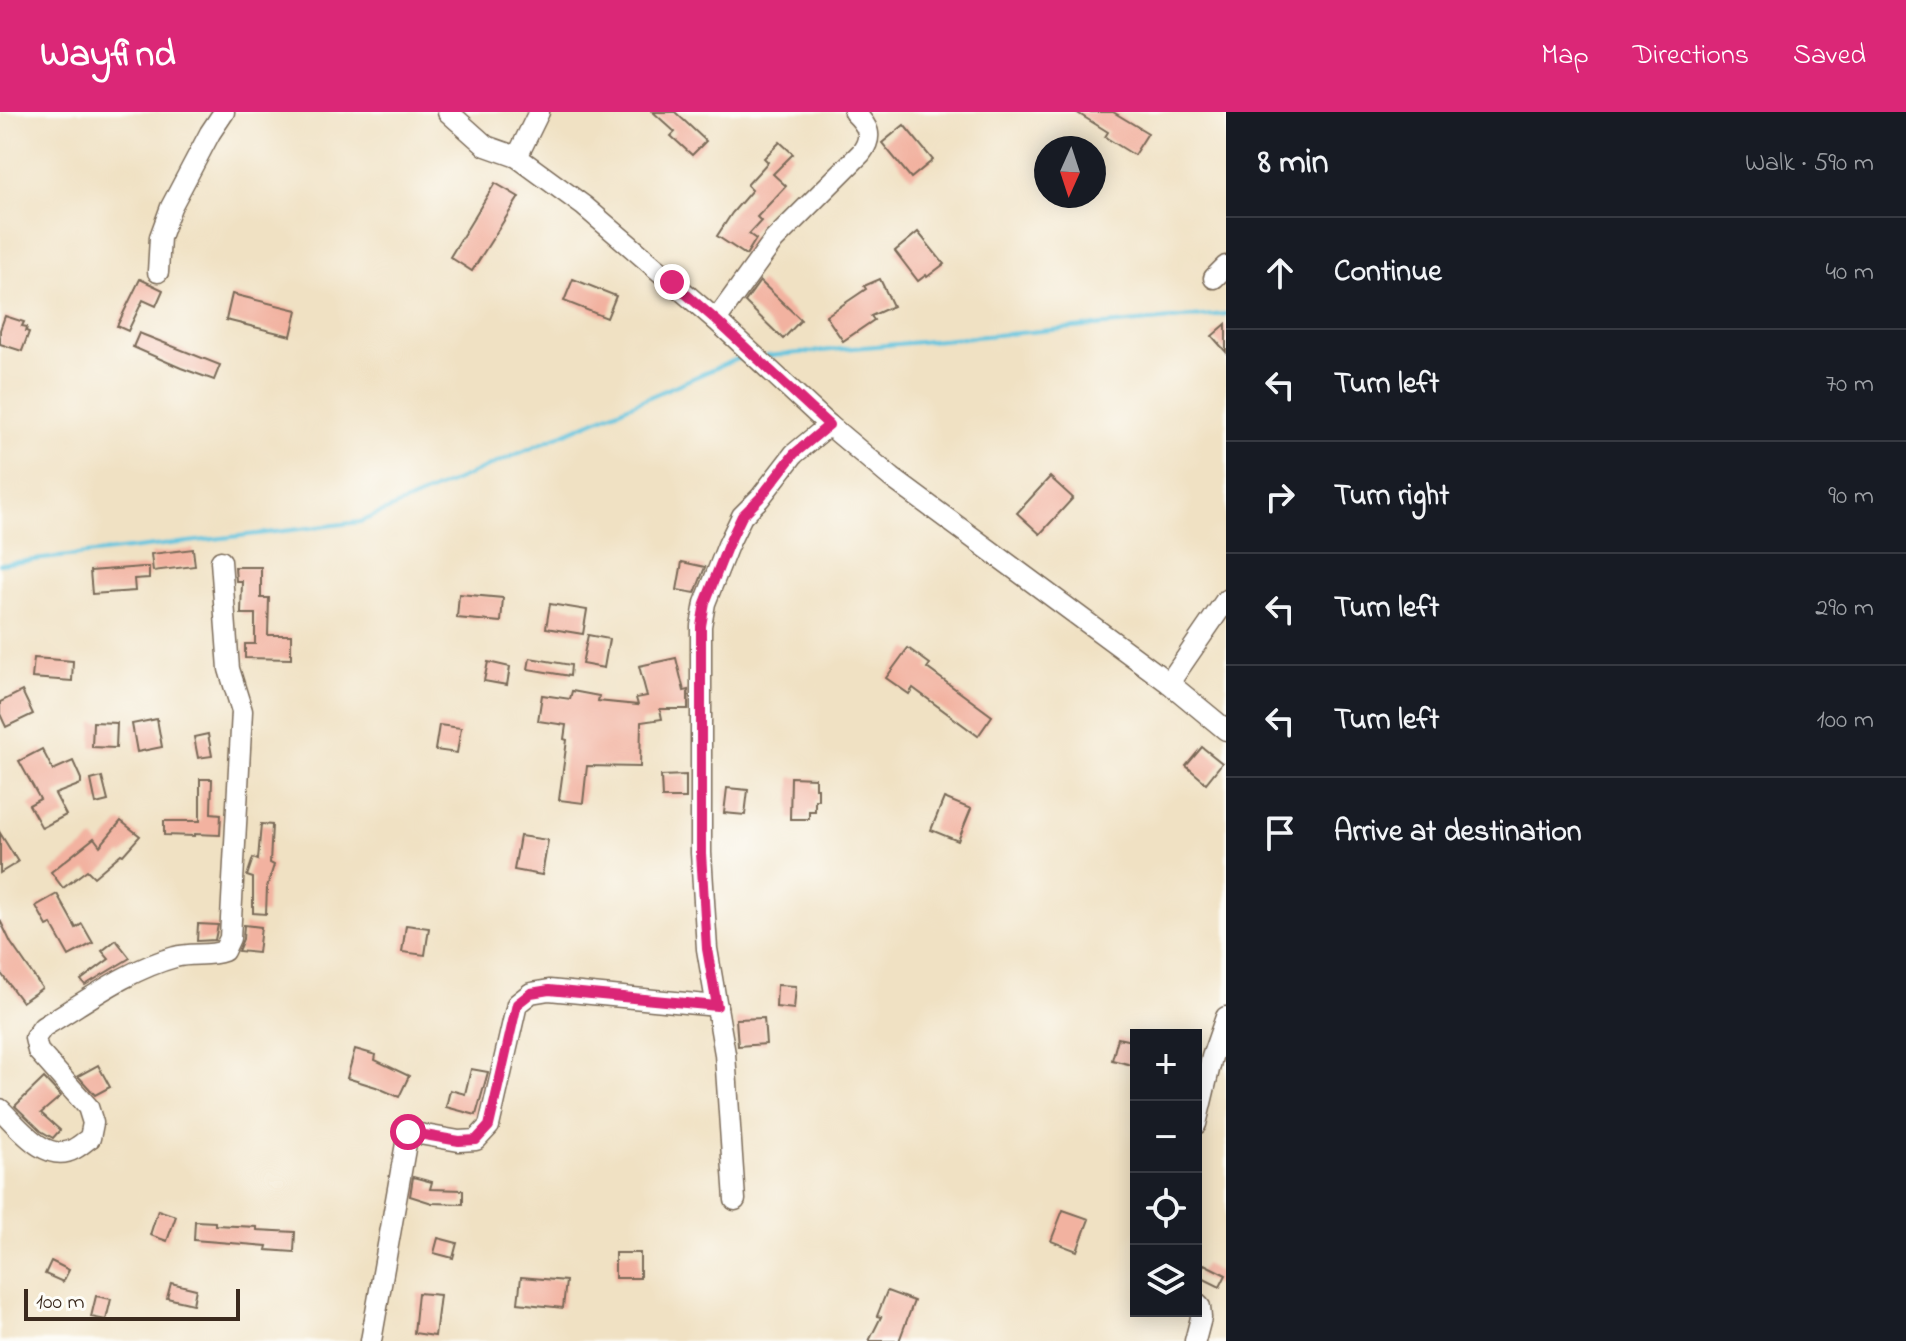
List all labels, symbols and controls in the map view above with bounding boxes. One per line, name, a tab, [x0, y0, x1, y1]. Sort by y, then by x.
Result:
text: Wayfind	[40, 28, 176, 84]
text: Map	[1541, 36, 1589, 77]
text: Directions	[1633, 36, 1749, 77]
text: Saved	[1793, 36, 1866, 77]
north arrow	[1034, 136, 1106, 208]
text: 8 min	[1258, 139, 1329, 189]
text: Walk · 590 m	[1745, 145, 1874, 183]
icon: ahead	[1258, 251, 1302, 295]
text: Continue	[1334, 251, 1442, 295]
text: 40 m	[1825, 254, 1874, 292]
route end	[654, 264, 690, 300]
icon: left	[1258, 363, 1302, 407]
text: Turn left	[1334, 363, 1439, 407]
text: 70 m	[1825, 366, 1874, 404]
icon: right	[1258, 475, 1302, 519]
text: Turn right	[1334, 475, 1449, 519]
text: 90 m	[1828, 478, 1874, 516]
icon: left	[1258, 587, 1302, 631]
text: Turn left	[1334, 587, 1439, 631]
text: 290 m	[1815, 590, 1874, 628]
icon: left	[1258, 699, 1302, 743]
text: Turn left	[1334, 699, 1439, 743]
text: 100 m	[1817, 702, 1874, 740]
icon: arrive	[1258, 811, 1302, 855]
text: Arrive at destination	[1334, 811, 1582, 855]
map controls	[1130, 1029, 1202, 1317]
button: +	[1130, 1029, 1202, 1101]
button: −	[1130, 1101, 1202, 1173]
route start	[390, 1114, 426, 1150]
button: locate	[1130, 1173, 1202, 1245]
button: layers	[1130, 1245, 1202, 1317]
scale bar	[24, 1285, 240, 1321]
text: 100 m	[36, 1287, 85, 1319]

